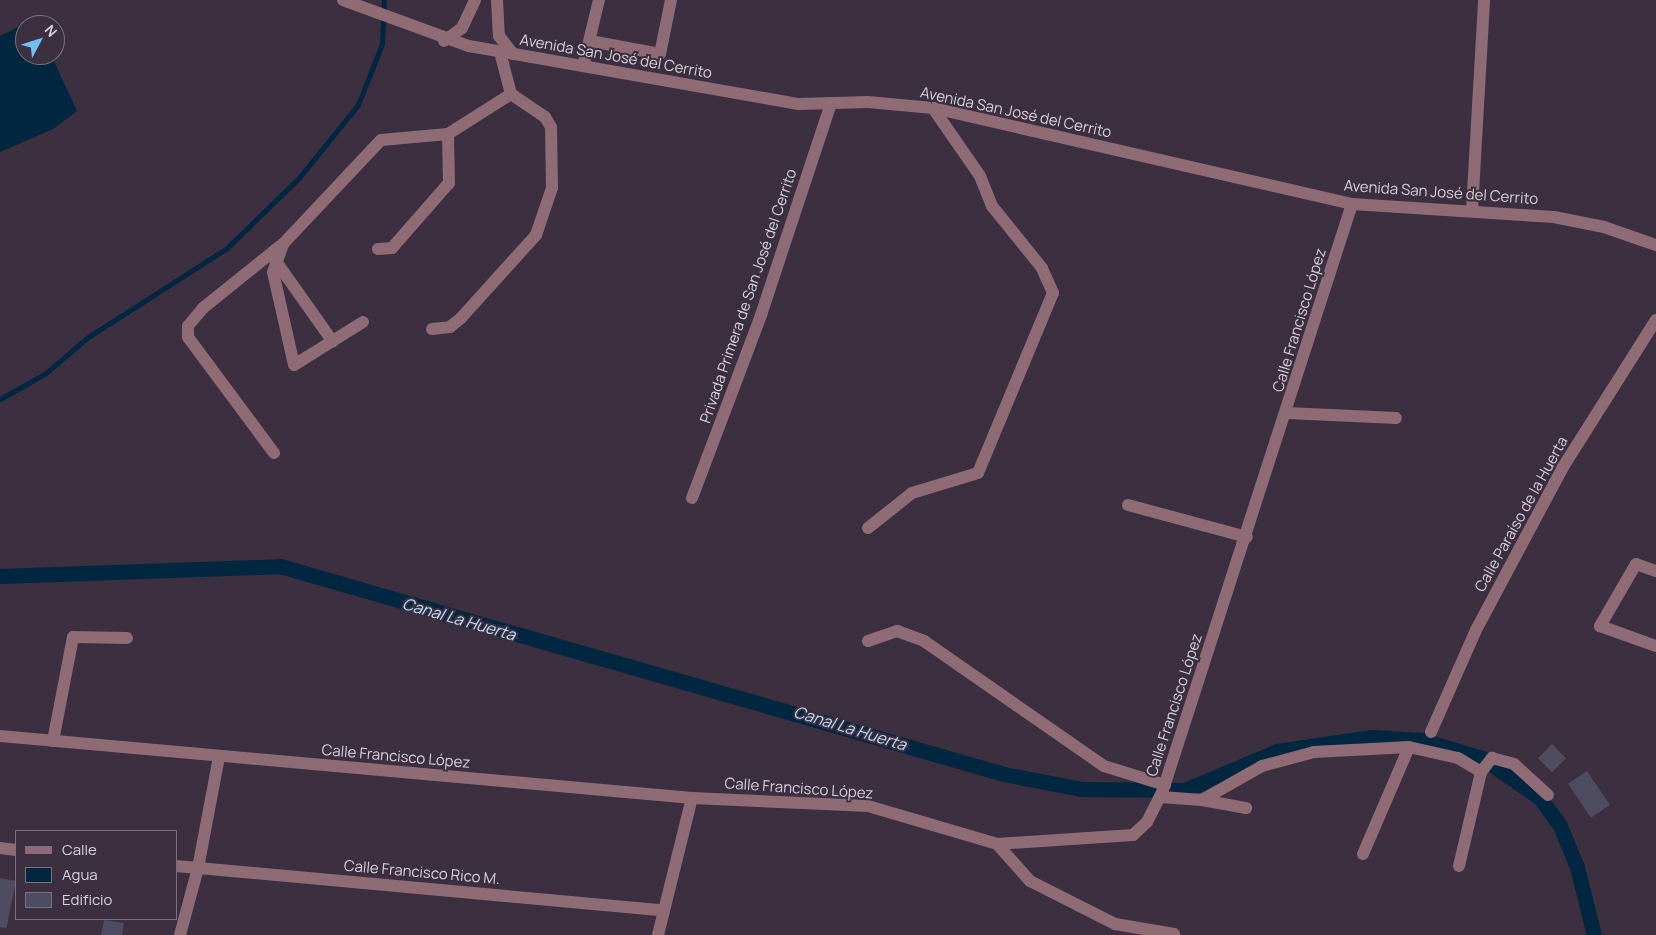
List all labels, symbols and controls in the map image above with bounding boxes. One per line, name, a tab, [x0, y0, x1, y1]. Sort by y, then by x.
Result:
north arrow	[15, 15, 65, 65]
text: N	[41, 21, 62, 41]
street label: Avenida San José del Cerrito	[518, 30, 714, 82]
street label: Avenida San José del Cerrito	[919, 83, 1113, 141]
street label: Privada Primera de San José del Cerrito	[696, 167, 800, 425]
street label: Avenida San José del Cerrito	[1343, 176, 1539, 208]
street label: Calle Francisco López	[1269, 246, 1329, 394]
street label: Calle Paraíso de la Huerta	[1471, 433, 1571, 595]
water label: Canal La Huerta	[400, 594, 518, 644]
street label: Calle Francisco López	[1142, 631, 1206, 779]
water label: Canal La Huerta	[791, 702, 909, 754]
street label: Calle Francisco López	[321, 741, 471, 771]
street label: Calle Francisco López	[724, 774, 874, 802]
legend	[15, 830, 178, 920]
text: Calle	[62, 839, 97, 860]
street label: Calle Francisco Rico M.	[343, 856, 501, 888]
text: Agua	[62, 864, 98, 885]
text: Edificio	[62, 889, 112, 910]

